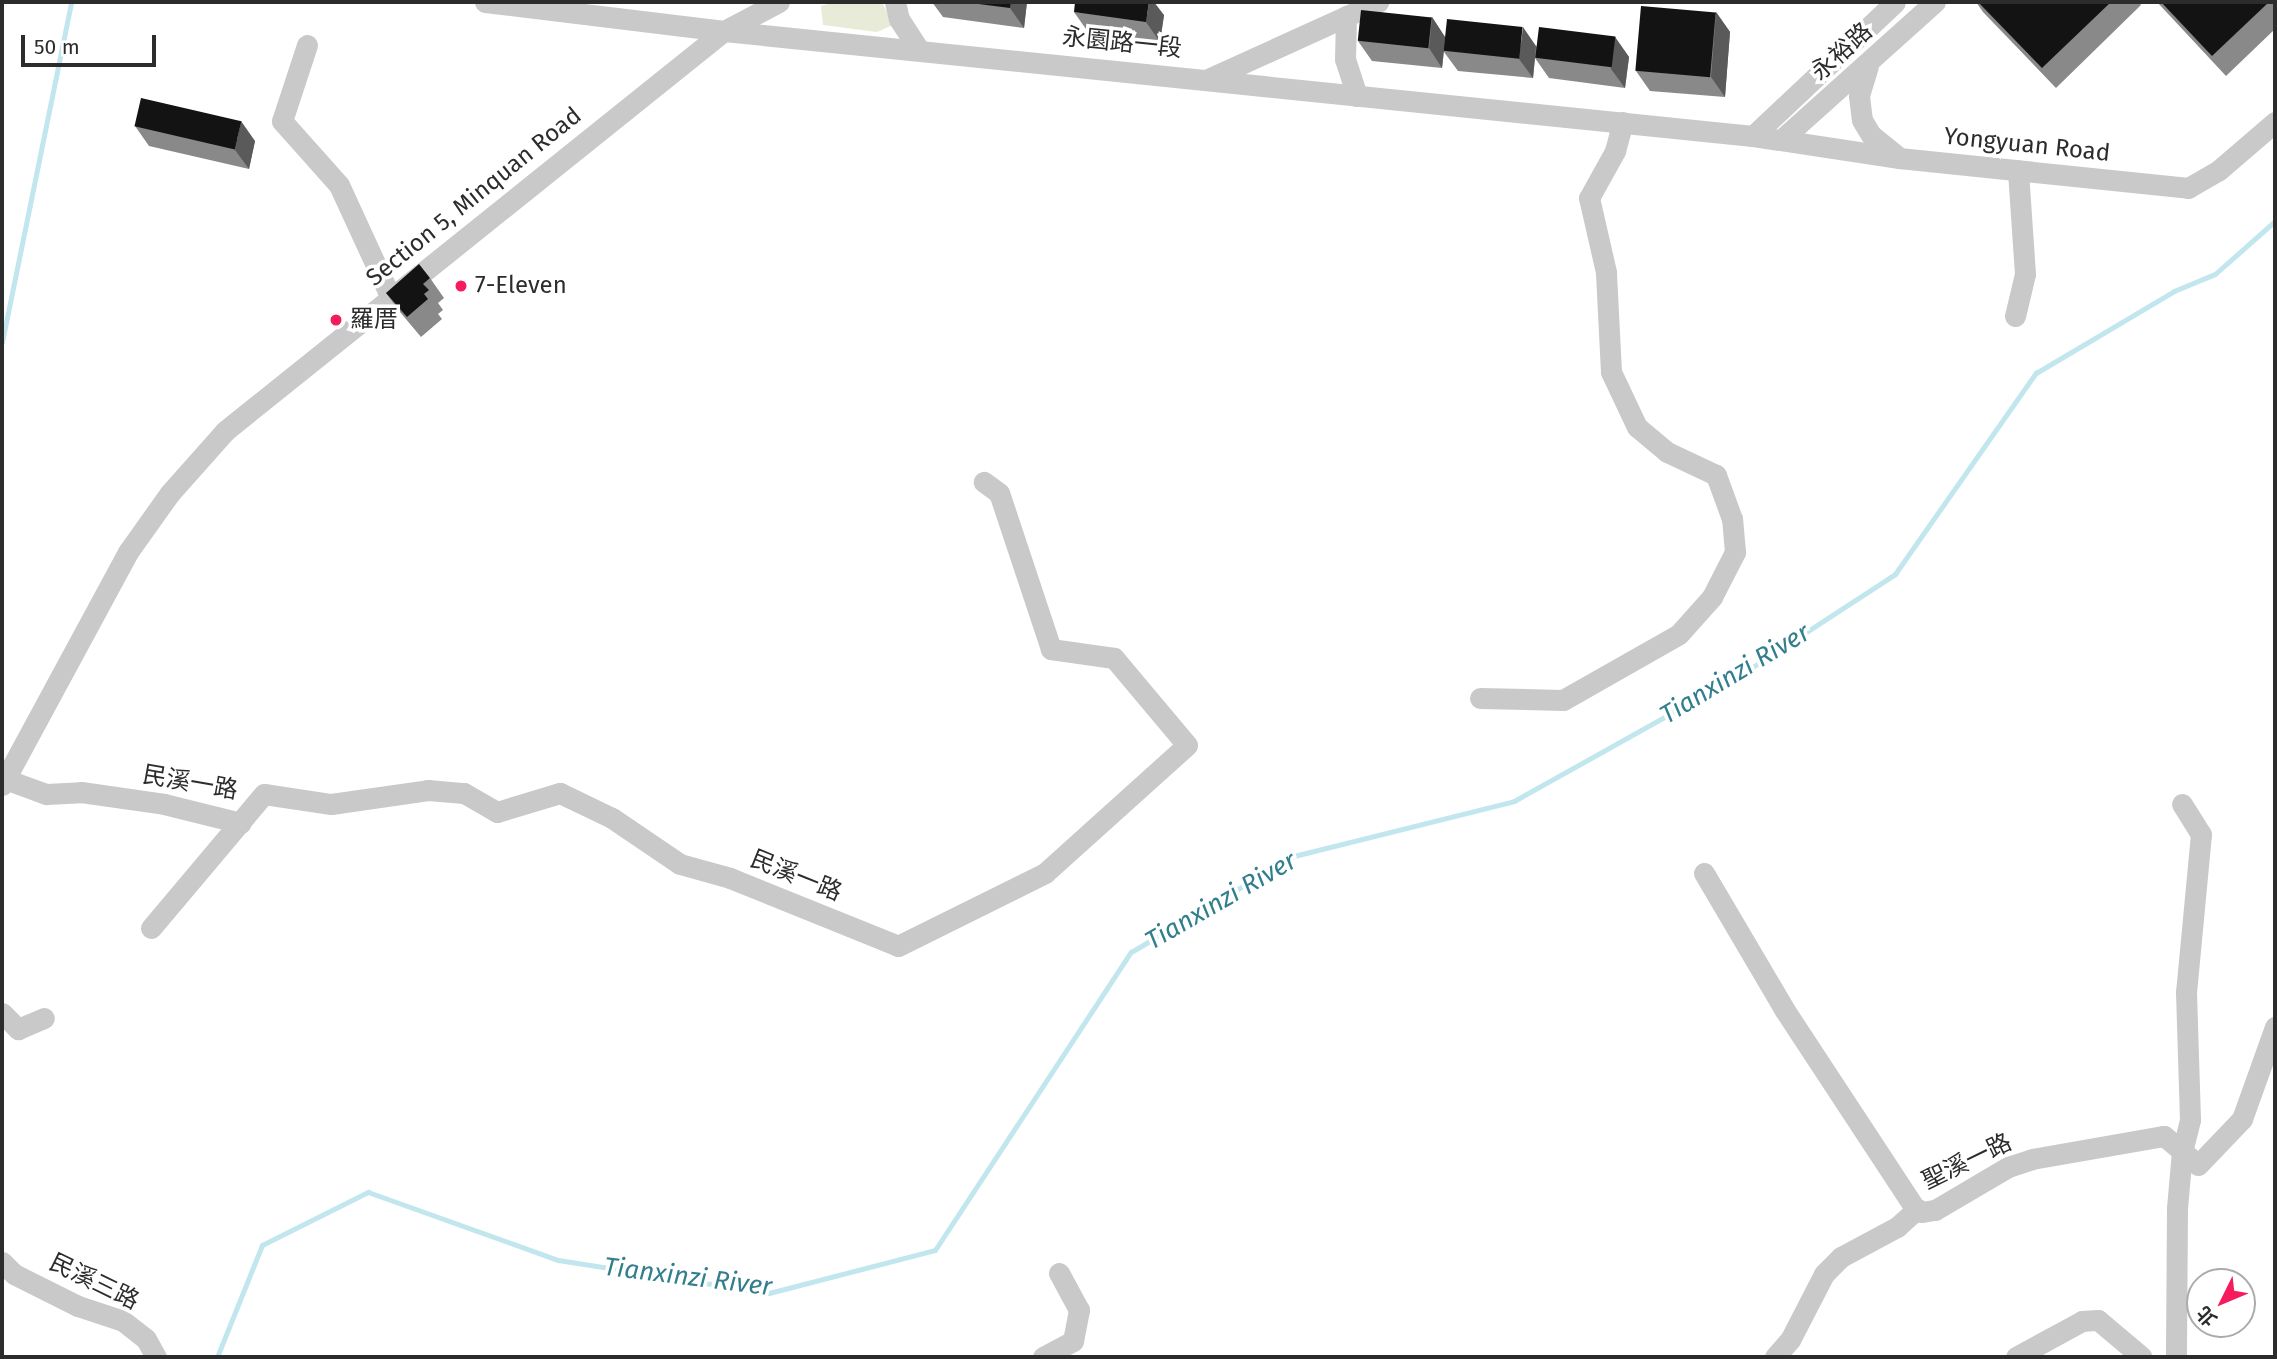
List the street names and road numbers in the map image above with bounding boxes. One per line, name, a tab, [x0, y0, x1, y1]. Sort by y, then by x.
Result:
street label: 永裕路	[1806, 17, 1878, 87]
street label: 永園路一段	[1061, 22, 1183, 64]
street label: Section 5, Minquan Road	[361, 101, 587, 293]
street label: Yongyuan Road	[1942, 122, 2112, 168]
street label: 民溪一路	[140, 760, 240, 806]
street label: 民溪一路	[746, 845, 846, 907]
street label: 聖溪一路	[1918, 1128, 2016, 1196]
street label: 民溪三路	[45, 1248, 143, 1316]

